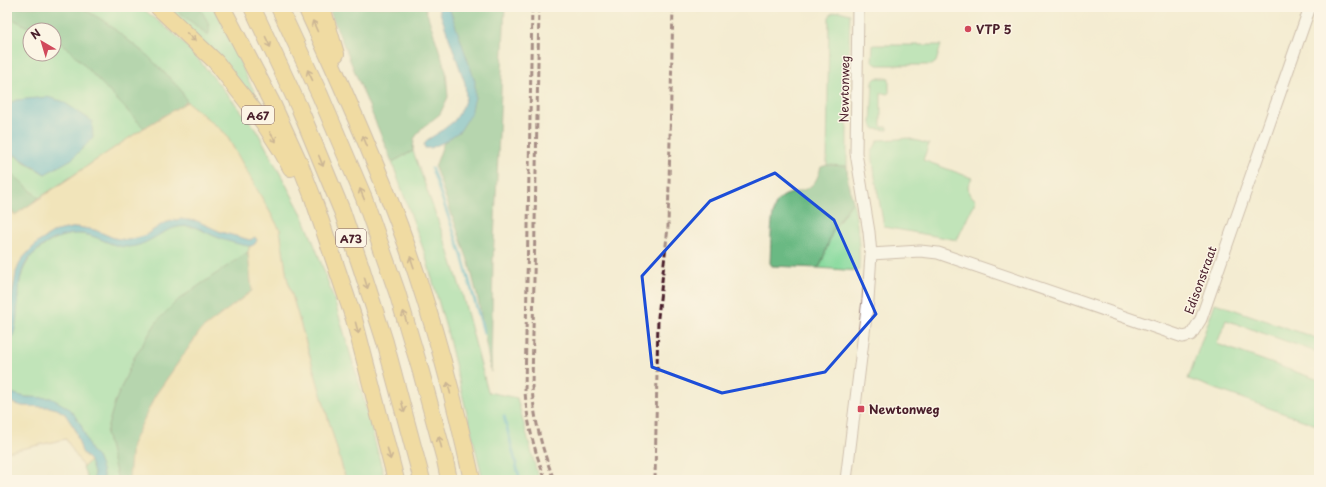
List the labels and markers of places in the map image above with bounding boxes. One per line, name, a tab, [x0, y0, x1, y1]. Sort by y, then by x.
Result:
place label: VTP 5	[976, 20, 1012, 38]
marker: VTP 5	[963, 24, 973, 34]
place label: Newtonweg	[869, 400, 940, 418]
marker: Newtonweg	[856, 404, 866, 414]

